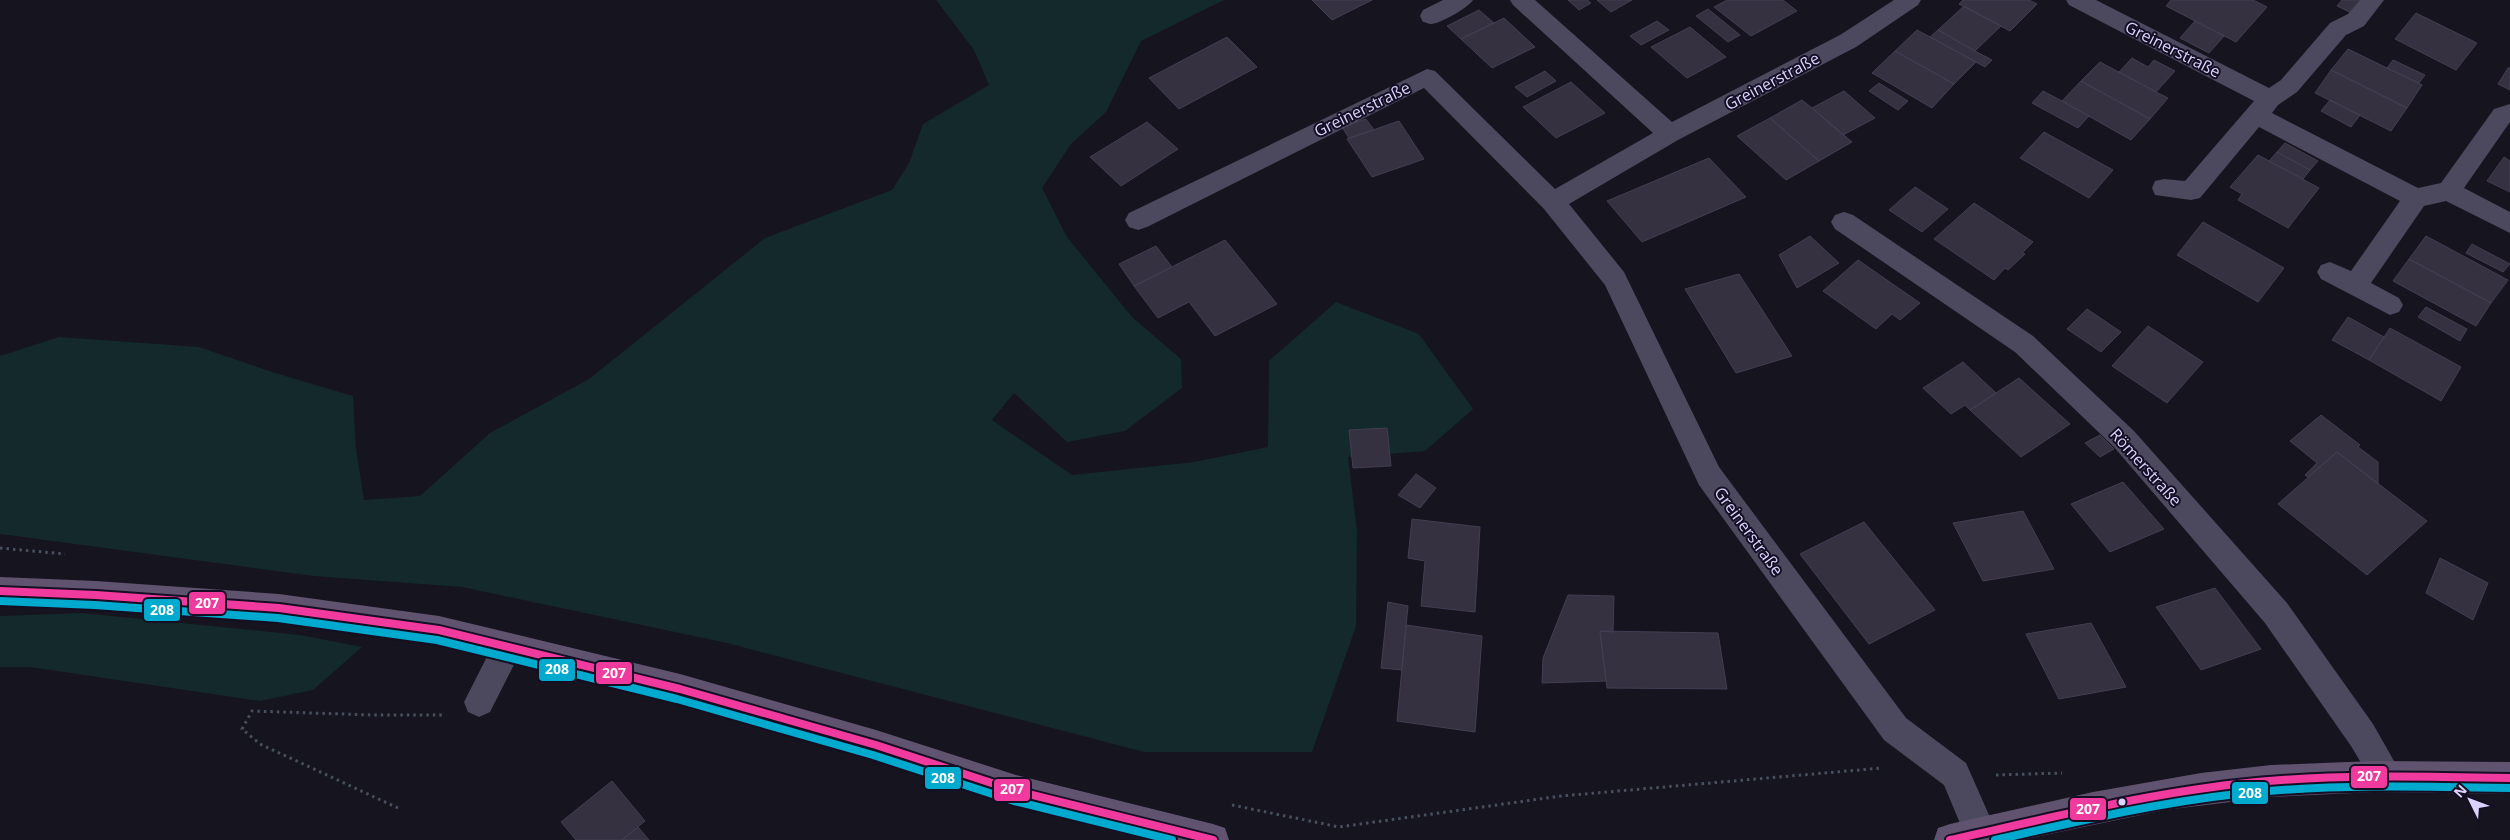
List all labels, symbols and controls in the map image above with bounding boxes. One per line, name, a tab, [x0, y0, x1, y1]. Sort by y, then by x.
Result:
street label: Greinerstraße	[2122, 16, 2224, 82]
street label: Greinerstraße	[1721, 47, 1823, 115]
street label: Greinerstraße	[1310, 76, 1414, 142]
street label: Römerstraße	[2105, 423, 2187, 511]
street label: Greinerstraße	[1709, 482, 1789, 580]
line badge: 207	[188, 591, 226, 615]
text: 207	[195, 593, 219, 612]
line badge: 208	[143, 598, 181, 622]
text: 208	[150, 600, 174, 619]
line badge: 208	[538, 658, 576, 682]
text: 208	[545, 659, 569, 678]
line badge: 207	[595, 661, 633, 685]
text: 207	[602, 663, 626, 682]
line badge: 207	[2350, 765, 2388, 789]
line badge: 208	[924, 766, 962, 790]
text: 207	[2357, 766, 2381, 785]
text: 208	[931, 768, 955, 787]
north arrow	[2445, 775, 2495, 825]
line badge: 207	[993, 778, 1031, 802]
text: 207	[1000, 779, 1024, 798]
text: N	[2449, 780, 2471, 802]
line badge: 208	[2231, 781, 2269, 805]
text: 208	[2238, 783, 2262, 802]
line badge: 207	[2069, 797, 2107, 821]
unlabelled marker	[2117, 797, 2127, 807]
text: 207	[2076, 799, 2100, 818]

